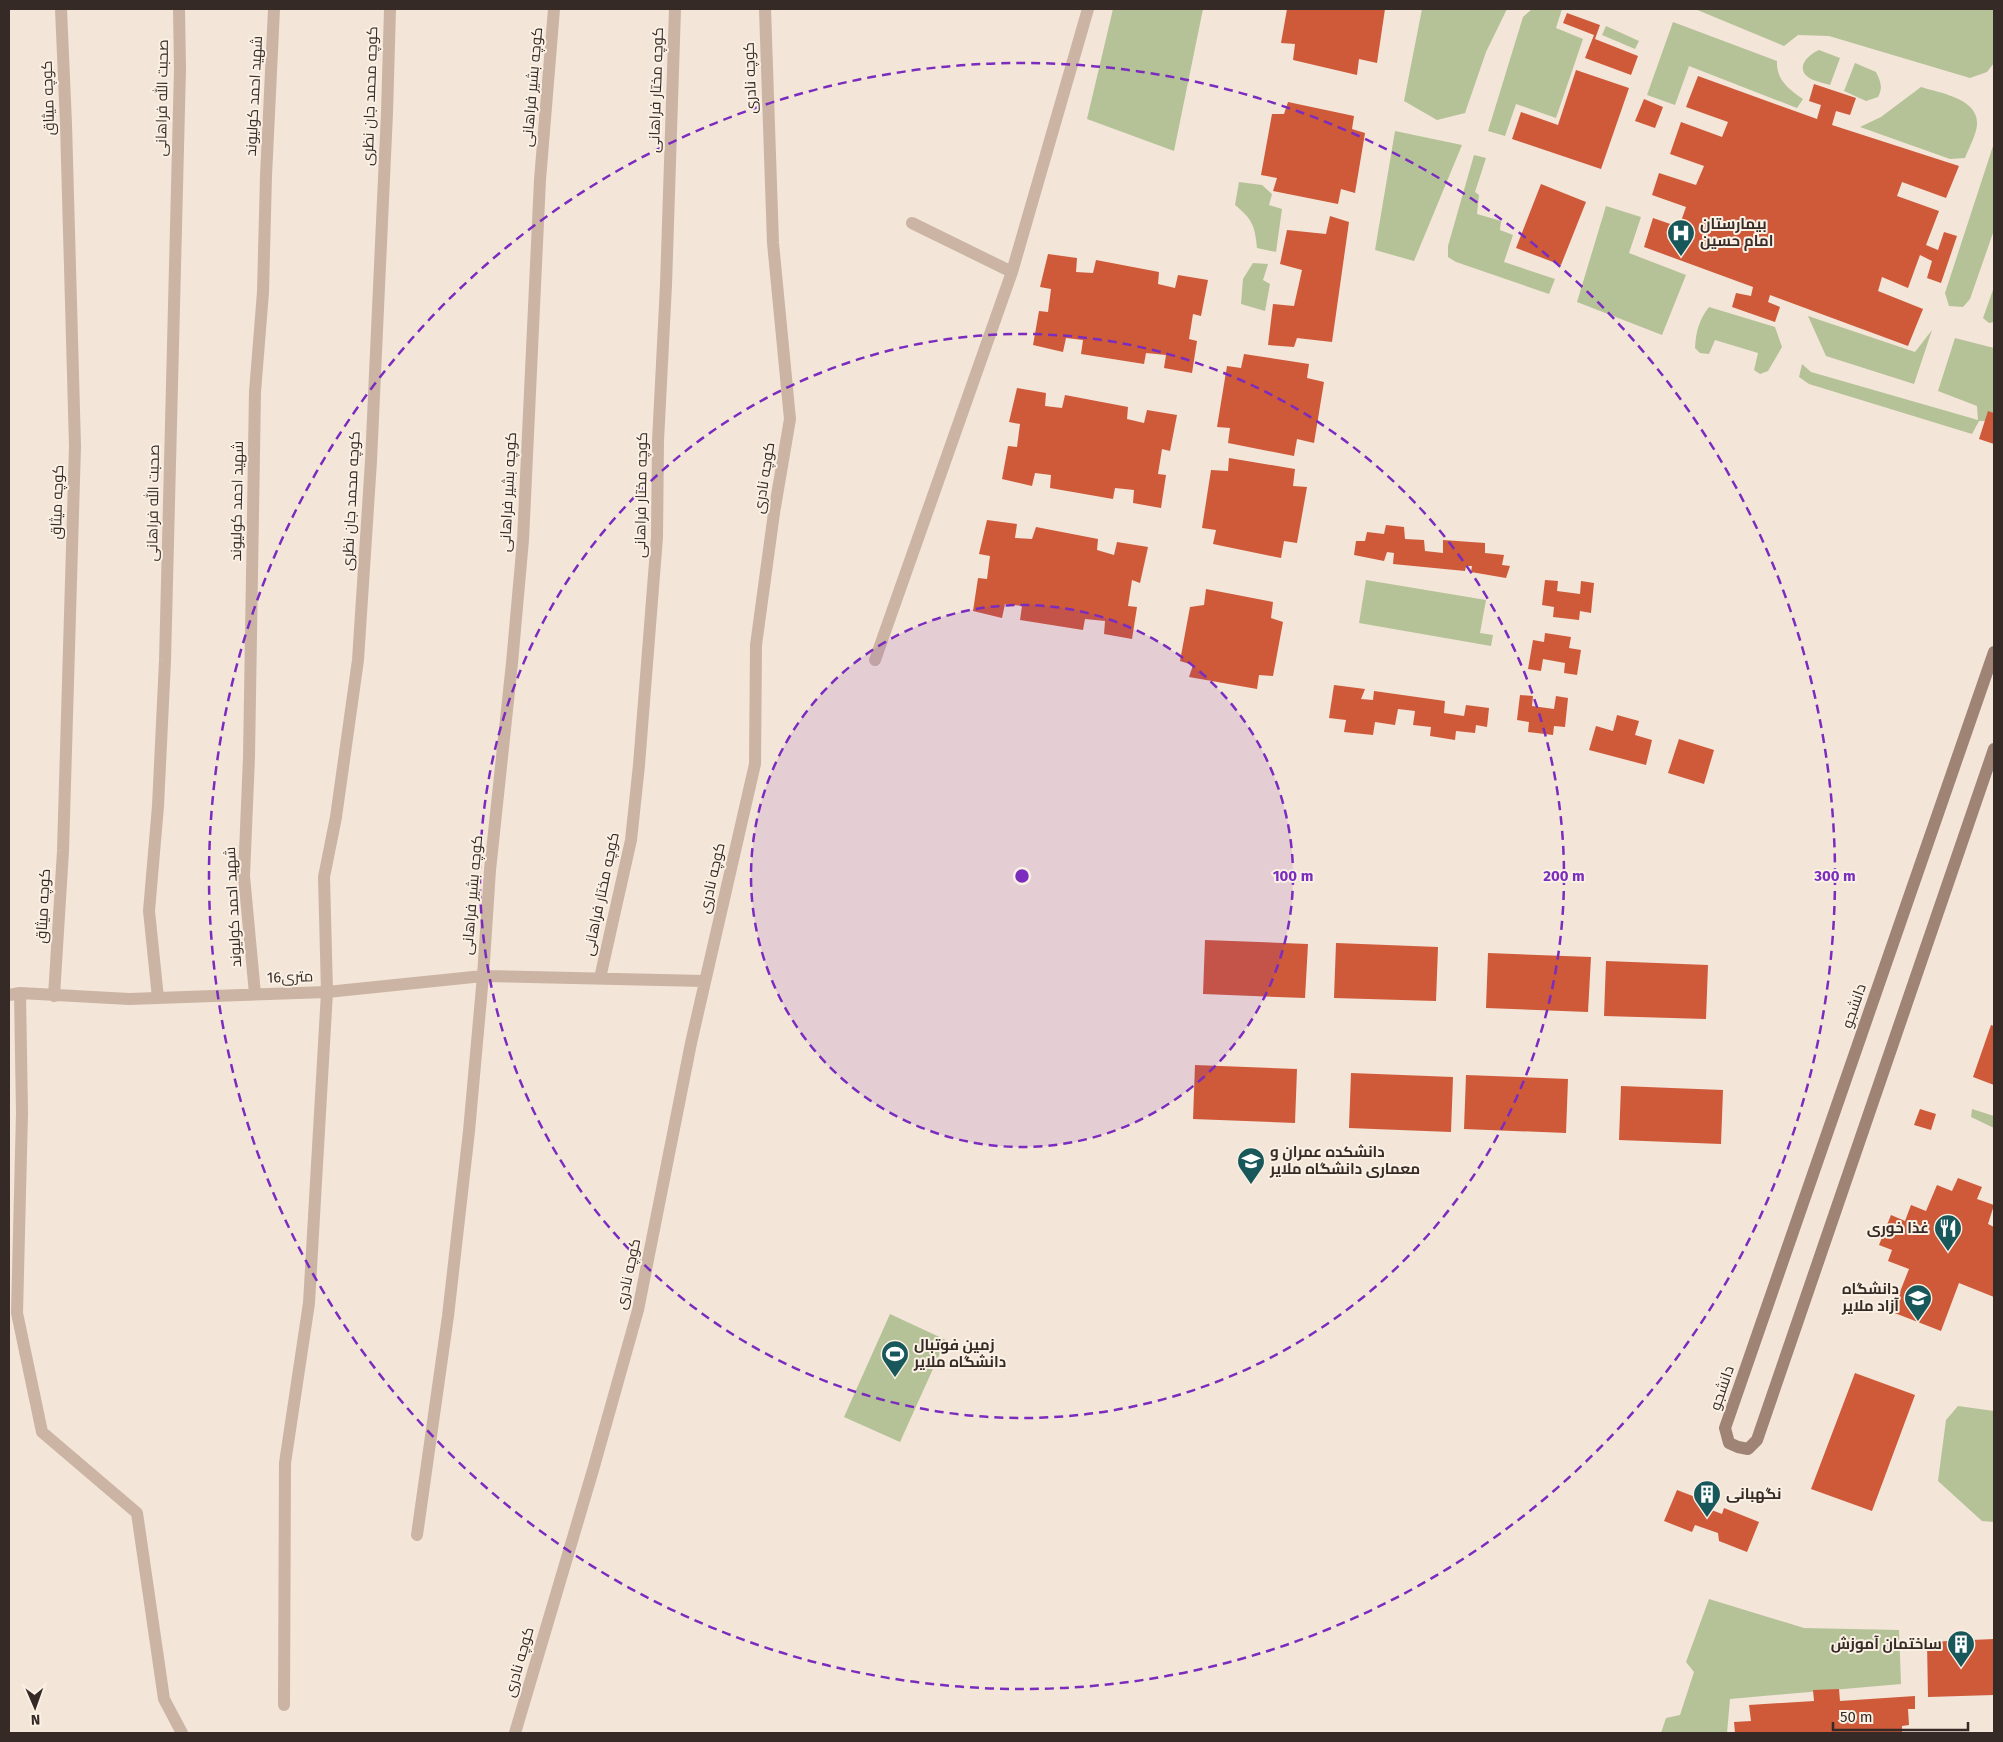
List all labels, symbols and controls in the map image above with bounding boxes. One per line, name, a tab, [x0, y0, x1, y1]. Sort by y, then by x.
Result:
street label: کوچه محمد جان نظری	[359, 26, 382, 166]
street label: کوچه بشیر فراهانی	[518, 26, 547, 148]
street label: کوچه مختار فراهانی	[645, 27, 668, 153]
street label: شهید احمد کولیوند	[242, 35, 267, 157]
street label: صحبت الله فراهانی	[151, 39, 173, 157]
street label: کوچه نادری	[740, 42, 761, 114]
street label: کوچه میثاق	[38, 60, 59, 136]
place label: بیمارستان امام حسین	[1700, 215, 1773, 251]
hospital icon: بیمارستان امام حسین	[1666, 218, 1696, 257]
street label: کوچه محمد جان نظری	[338, 431, 365, 571]
street label: کوچه بشیر فراهانی	[496, 432, 521, 552]
street label: کوچه مختار فراهانی	[631, 432, 652, 558]
street label: شهید احمد کولیوند	[227, 441, 248, 561]
street label: کوچه نادری	[749, 441, 780, 515]
street label: صحبت الله فراهانی	[142, 444, 164, 562]
street label: کوچه میثاق	[47, 464, 68, 540]
street label: کوچه مختار فراهانی	[579, 831, 624, 958]
street label: کوچه بشیر فراهانی	[458, 834, 487, 956]
street label: کوچه نادری	[695, 841, 730, 915]
street label: شهید احمد کولیوند	[221, 846, 246, 968]
centre of rings	[1013, 867, 1031, 885]
text: 100 m	[1273, 867, 1313, 885]
text: 200 m	[1543, 867, 1585, 885]
text: 300 m	[1813, 867, 1856, 885]
street label: کوچه میثاق	[32, 868, 55, 944]
street label: 16متری	[266, 967, 314, 988]
street label: دانشجو	[1838, 981, 1870, 1031]
place label: دانشکده عمران و معماری دانشگاه ملایر	[1269, 1143, 1420, 1178]
school or university icon: دانشکده عمران و معماری دانشگاه ملایر	[1236, 1146, 1266, 1185]
restaurant icon: غذا خوری	[1933, 1213, 1963, 1252]
place label: غذا خوری	[1867, 1219, 1929, 1237]
street label: کوچه نادری	[612, 1237, 645, 1311]
place label: دانشگاه آزاد ملایر	[1841, 1280, 1899, 1315]
school or university icon: دانشگاه آزاد ملایر	[1903, 1283, 1933, 1322]
place label: زمین فوتبال دانشگاه ملایر	[913, 1336, 1006, 1371]
sports icon: زمین فوتبال دانشگاه ملایر	[880, 1339, 910, 1378]
street label: دانشجو	[1706, 1363, 1738, 1413]
building icon: نگهبانی	[1692, 1479, 1722, 1518]
place label: نگهبانی	[1726, 1485, 1781, 1503]
street label: کوچه نادری	[500, 1625, 539, 1699]
building icon: ساختمان آموزش	[1946, 1629, 1976, 1668]
place label: ساختمان آموزش	[1831, 1635, 1942, 1653]
north arrow	[10, 1682, 60, 1732]
scale bar	[1833, 1700, 1968, 1732]
text: 50 m	[1840, 1708, 1873, 1726]
text: N	[30, 1711, 40, 1728]

